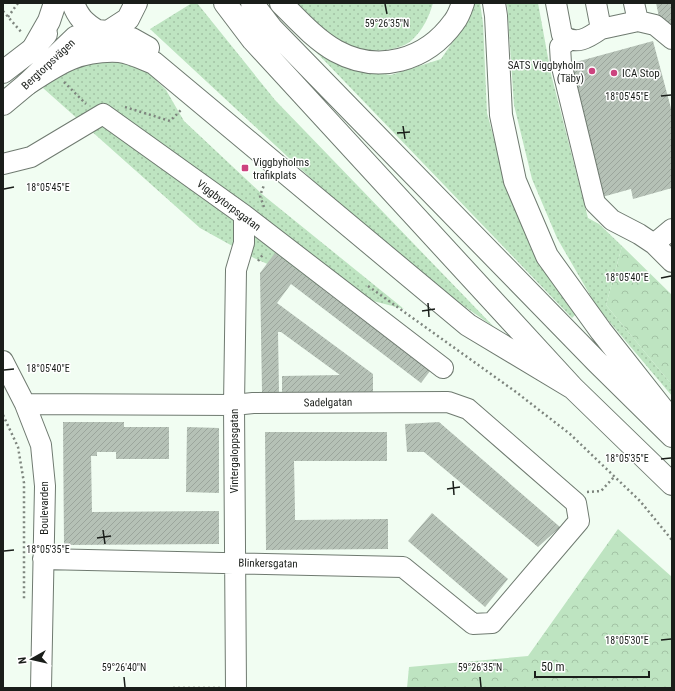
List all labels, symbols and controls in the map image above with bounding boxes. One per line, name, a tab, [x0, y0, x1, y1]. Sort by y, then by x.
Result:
text: 59°26'35"N	[365, 18, 409, 29]
street label: Bergtorpsvägen	[19, 36, 78, 92]
place label: SATS Viggbyholm (Täby)	[508, 59, 584, 85]
marker: SATS Viggbyholm (Täby)	[587, 66, 597, 76]
place label: ICA Stop	[622, 67, 660, 80]
marker: ICA Stop	[609, 68, 619, 78]
text: 18°05'45"E	[605, 91, 649, 102]
place label: Viggbyholms trafikplats	[253, 156, 309, 182]
marker: Viggbyholms trafikplats	[240, 163, 250, 173]
street label: Viggbytorpsgatan	[194, 177, 263, 234]
text: 18°05'45"E	[26, 182, 70, 193]
text: 18°05'40"E	[605, 272, 649, 283]
text: 18°05'40"E	[26, 363, 70, 374]
street label: Sadelgatan	[304, 396, 352, 409]
street label: Vintergaloppsgatan	[228, 409, 241, 493]
text: 18°05'35"E	[605, 453, 649, 464]
street label: Boulevarden	[38, 481, 51, 535]
text: 18°05'35"E	[26, 544, 70, 555]
street label: Blinkersgatan	[238, 556, 298, 571]
text: 18°05'30"E	[605, 635, 649, 646]
north arrow	[12, 639, 52, 679]
scale bar	[535, 653, 649, 679]
text: N	[16, 656, 29, 665]
text: 50 m	[541, 660, 565, 674]
text: 59°26'40"N	[102, 662, 146, 673]
text: 59°26'35"N	[458, 662, 502, 673]

